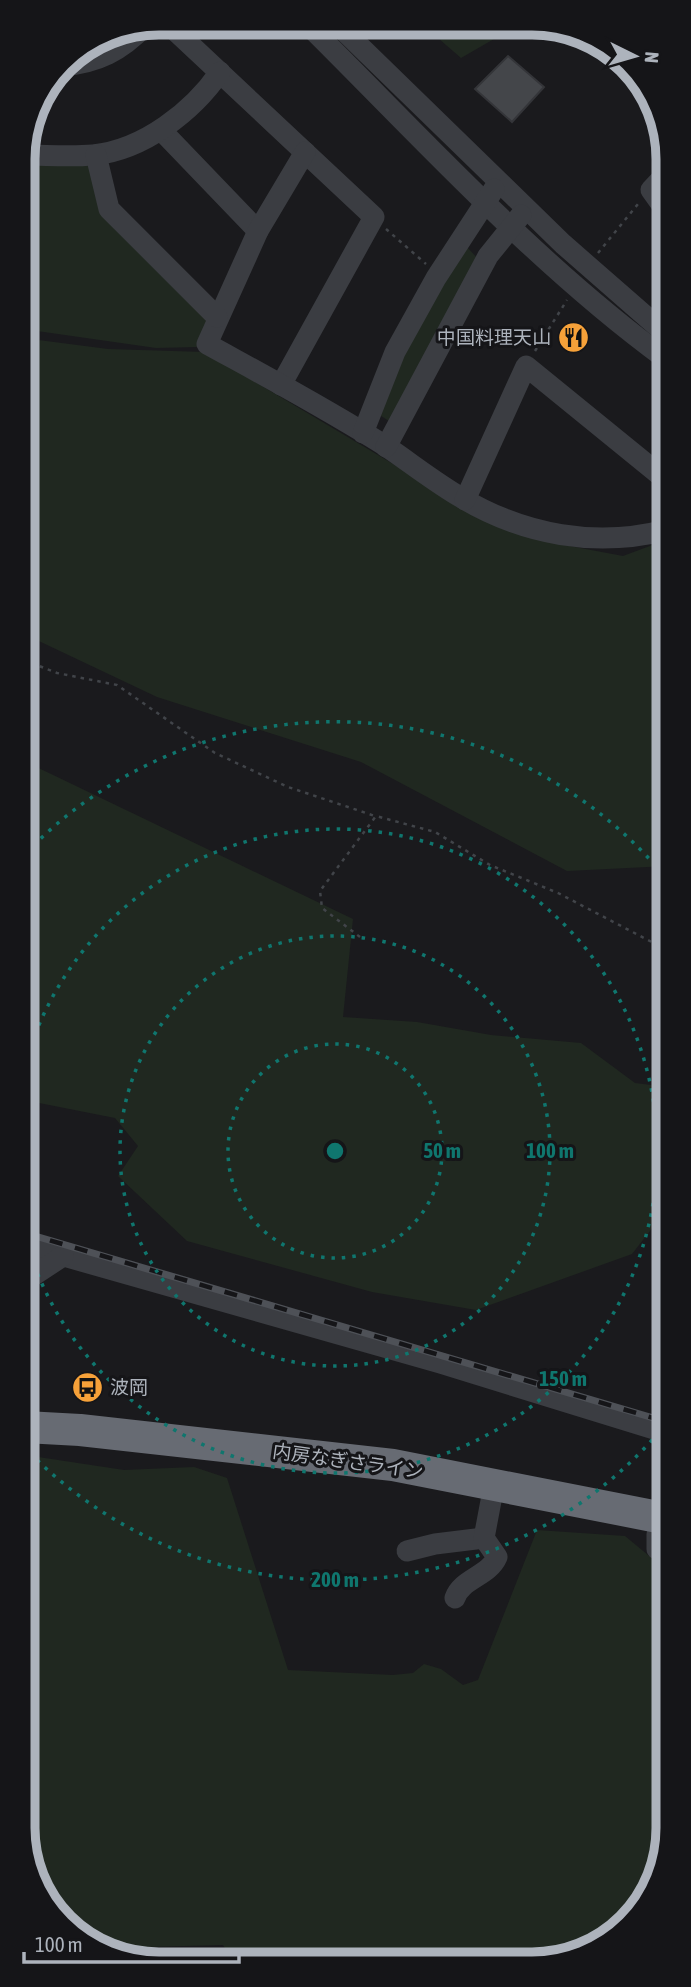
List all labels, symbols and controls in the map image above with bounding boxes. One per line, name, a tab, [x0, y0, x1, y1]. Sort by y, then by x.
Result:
north arrow	[600, 21, 670, 91]
text: N	[640, 51, 663, 64]
restaurant icon: 中国料理天山	[557, 320, 591, 354]
place label: 中国料理天山	[437, 326, 551, 348]
text: 50 m	[423, 1138, 461, 1162]
text: 100 m	[526, 1138, 574, 1162]
centre of rings	[323, 1139, 347, 1163]
text: 150 m	[539, 1366, 587, 1390]
bus stop icon: 波岡	[70, 1370, 104, 1404]
place label: 波岡	[110, 1376, 148, 1398]
street label: 内房なぎさライン	[271, 1440, 425, 1482]
text: 200 m	[311, 1567, 359, 1591]
scale bar	[24, 1920, 240, 1964]
text: 100 m	[35, 1932, 83, 1956]

